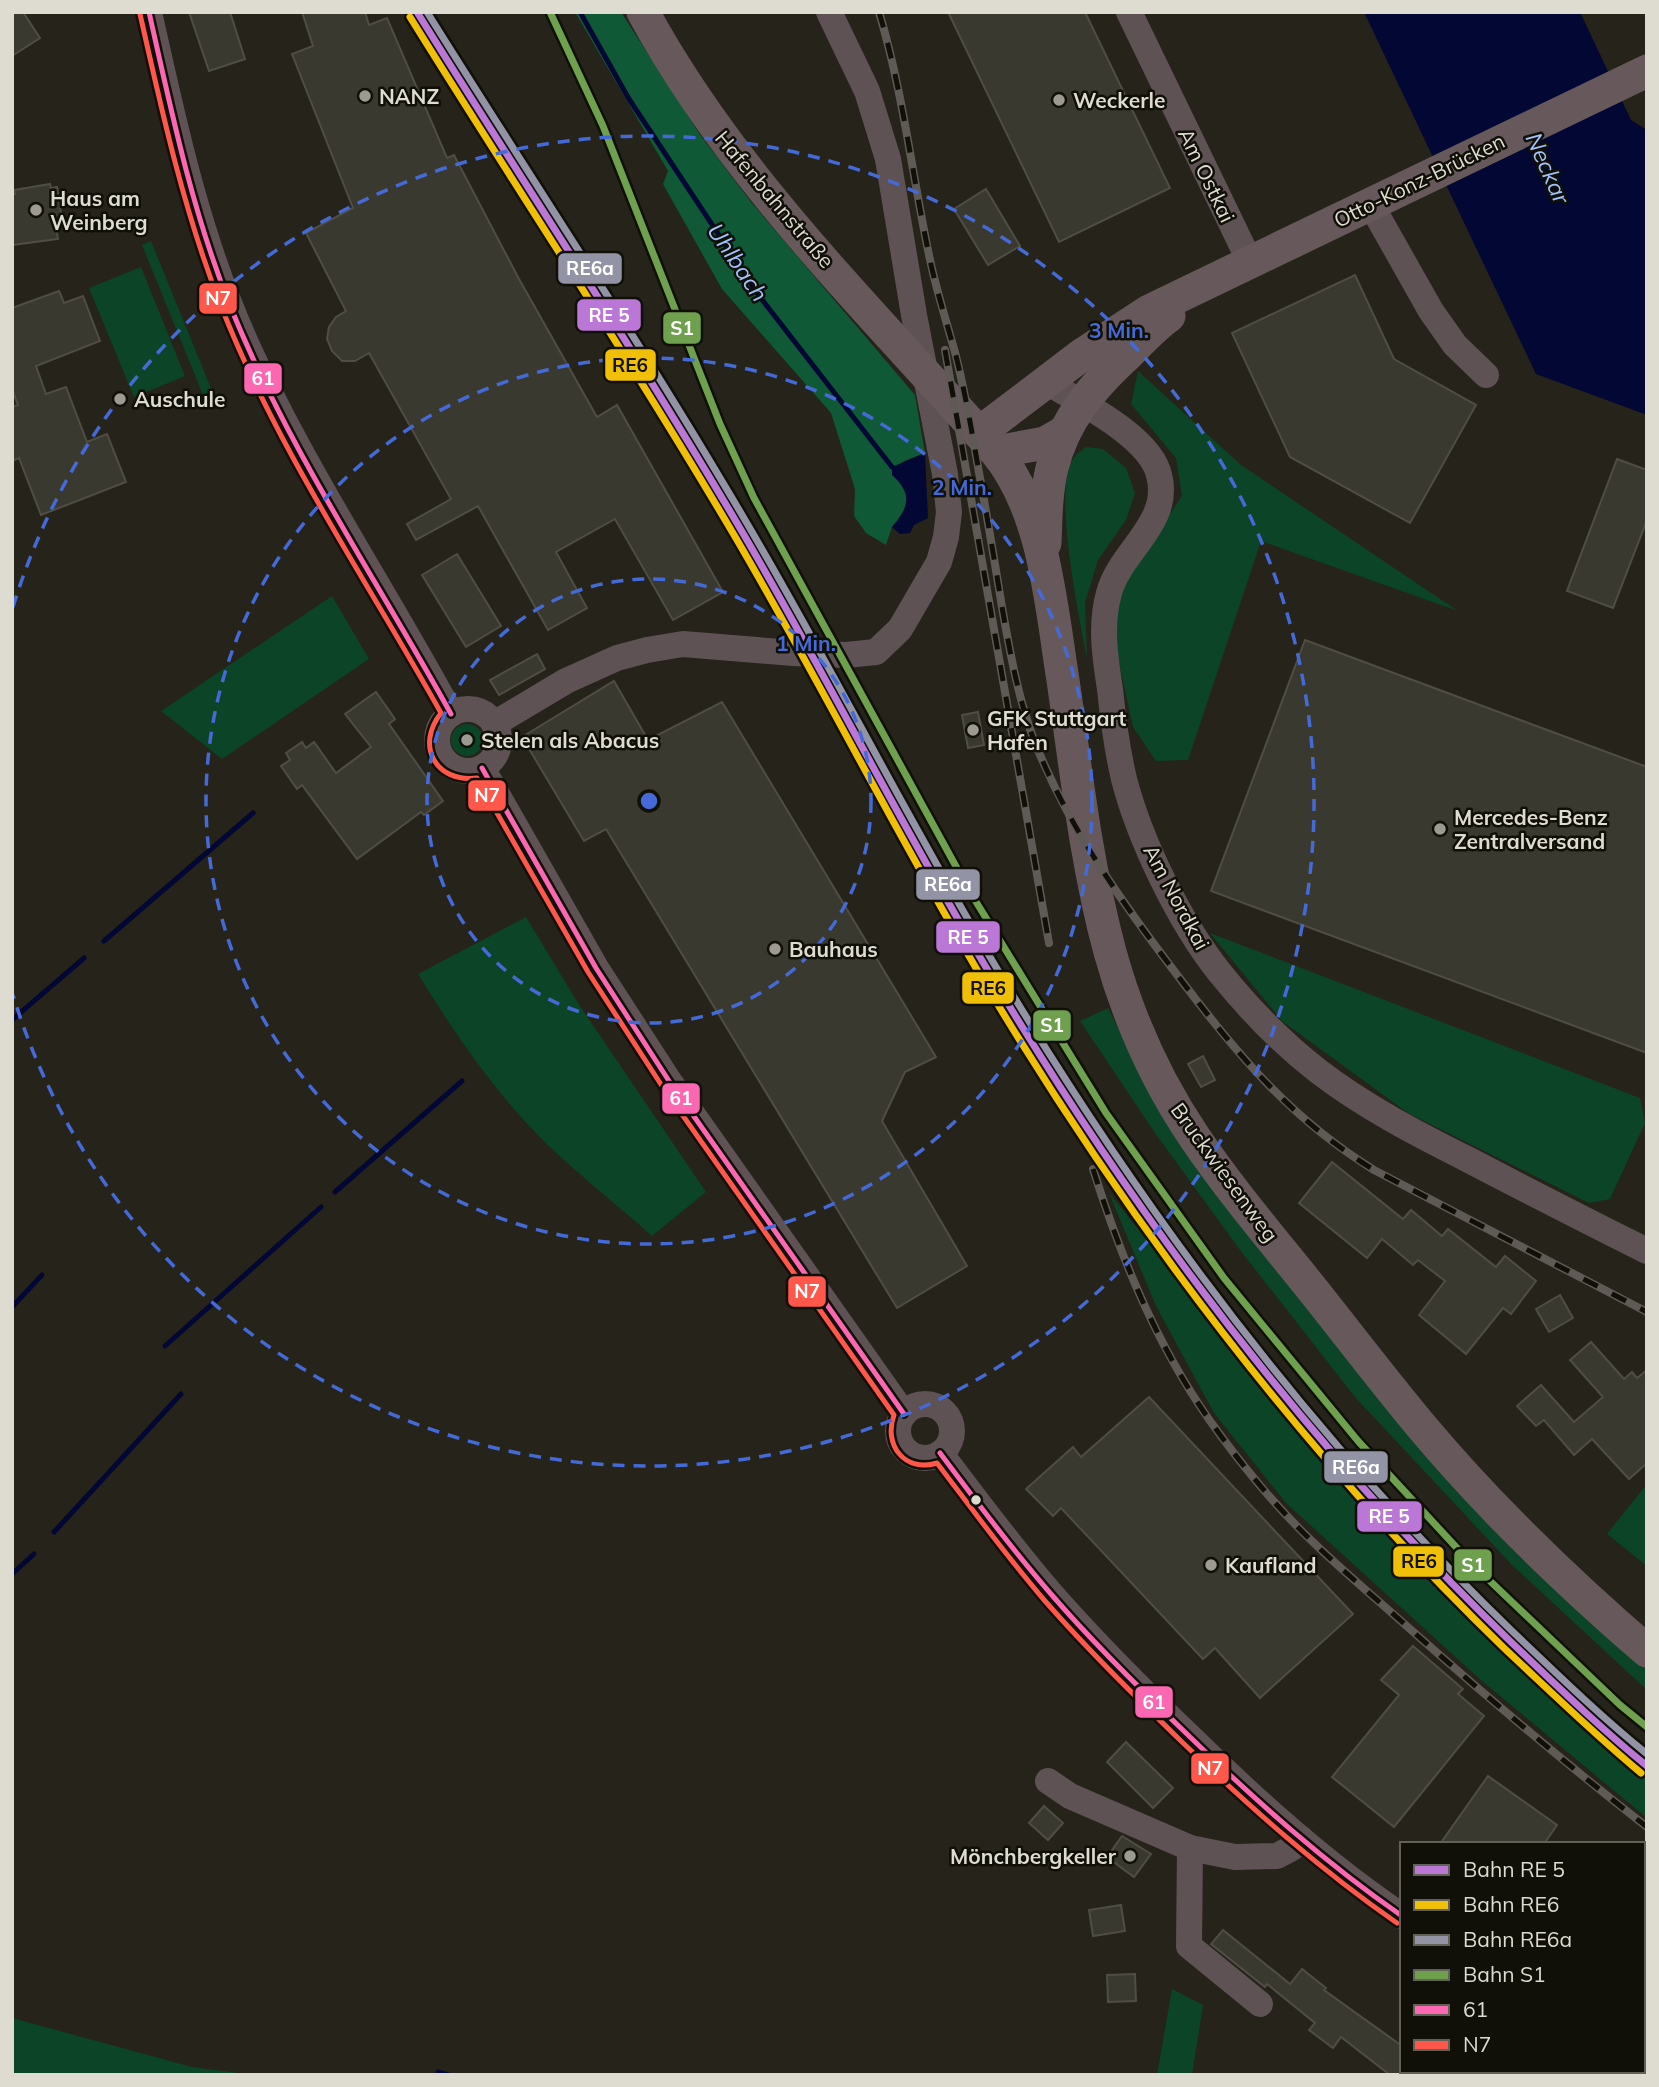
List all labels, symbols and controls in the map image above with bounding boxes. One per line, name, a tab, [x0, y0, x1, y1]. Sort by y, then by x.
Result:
place label: NANZ	[379, 83, 439, 109]
place label: Weckerle	[1073, 87, 1165, 113]
marker: NANZ	[357, 88, 373, 104]
marker: Weckerle	[1051, 92, 1067, 108]
street label: Am Ostkai	[1173, 124, 1241, 226]
street label: Hafenbahnstraße	[710, 125, 840, 273]
street label: Otto-Konz-Brücken	[1329, 127, 1509, 233]
water label: Neckar	[1520, 128, 1577, 210]
place label: Haus am Weinberg	[50, 185, 148, 235]
marker: Haus am Weinberg	[28, 202, 44, 218]
water label: Uhlbach	[701, 217, 775, 307]
line badge: RE6a	[557, 252, 623, 285]
text: RE6a	[566, 256, 614, 280]
line badge: N7	[198, 282, 238, 315]
text: N7	[205, 286, 231, 310]
line badge: RE 5	[576, 298, 642, 332]
text: RE 5	[588, 303, 630, 327]
line badge: S1	[662, 311, 702, 345]
text: S1	[670, 316, 694, 340]
text: 3 Min.	[1089, 317, 1149, 343]
line badge: RE6	[604, 348, 657, 382]
text: RE6	[612, 353, 648, 377]
line badge: 61	[243, 362, 283, 395]
text: 61	[252, 366, 274, 390]
place label: Auschule	[134, 386, 226, 412]
marker: Auschule	[112, 391, 128, 407]
text: 2 Min.	[932, 474, 992, 500]
text: 1 Min.	[776, 630, 836, 656]
place label: GFK Stuttgart Hafen	[987, 705, 1126, 755]
marker: GFK Stuttgart Hafen	[965, 722, 981, 738]
place label: Stelen als Abacus	[481, 727, 659, 753]
marker: Stelen als Abacus	[459, 732, 475, 748]
line badge: N7	[467, 779, 507, 812]
text: N7	[474, 783, 500, 807]
centre of rings	[637, 789, 661, 813]
place label: Mercedes-Benz Zentralversand	[1454, 804, 1608, 854]
marker: Mercedes-Benz Zentralversand	[1432, 821, 1448, 837]
street label: Am Nordkai	[1138, 840, 1216, 954]
line badge: RE6a	[915, 868, 981, 901]
text: RE6a	[924, 872, 972, 896]
line badge: RE 5	[935, 920, 1001, 954]
text: RE 5	[947, 925, 989, 949]
place label: Bauhaus	[789, 936, 878, 962]
marker: Bauhaus	[767, 941, 783, 957]
line badge: RE6	[961, 971, 1015, 1005]
text: RE6	[970, 976, 1006, 1000]
line badge: S1	[1032, 1009, 1072, 1042]
text: S1	[1040, 1013, 1064, 1037]
line badge: 61	[661, 1082, 701, 1115]
text: 61	[670, 1086, 692, 1110]
street label: Bruckwiesenweg	[1166, 1097, 1284, 1247]
line badge: N7	[787, 1275, 827, 1308]
text: N7	[794, 1279, 820, 1303]
line badge: RE6a	[1323, 1450, 1389, 1484]
text: RE6a	[1332, 1455, 1380, 1479]
unlabelled marker	[969, 1493, 983, 1507]
line badge: RE 5	[1356, 1500, 1423, 1533]
text: RE 5	[1368, 1504, 1410, 1528]
line badge: RE6	[1392, 1545, 1445, 1578]
line badge: S1	[1453, 1548, 1493, 1582]
text: RE6	[1401, 1549, 1437, 1573]
place label: Kaufland	[1225, 1552, 1316, 1578]
text: S1	[1461, 1553, 1485, 1577]
marker: Kaufland	[1203, 1557, 1219, 1573]
line badge: 61	[1134, 1685, 1174, 1719]
text: 61	[1143, 1690, 1165, 1714]
line badge: N7	[1190, 1752, 1230, 1785]
text: N7	[1197, 1756, 1223, 1780]
legend	[1400, 1842, 1645, 2073]
place label: Mönchbergkeller	[950, 1843, 1117, 1869]
marker: Mönchbergkeller	[1122, 1848, 1138, 1864]
text: Bahn RE 5	[1463, 1856, 1565, 1882]
text: Bahn RE6	[1463, 1891, 1559, 1917]
text: Bahn RE6a	[1463, 1926, 1572, 1952]
text: Bahn S1	[1463, 1961, 1546, 1987]
text: 61	[1463, 1996, 1488, 2022]
text: N7	[1463, 2031, 1491, 2057]

